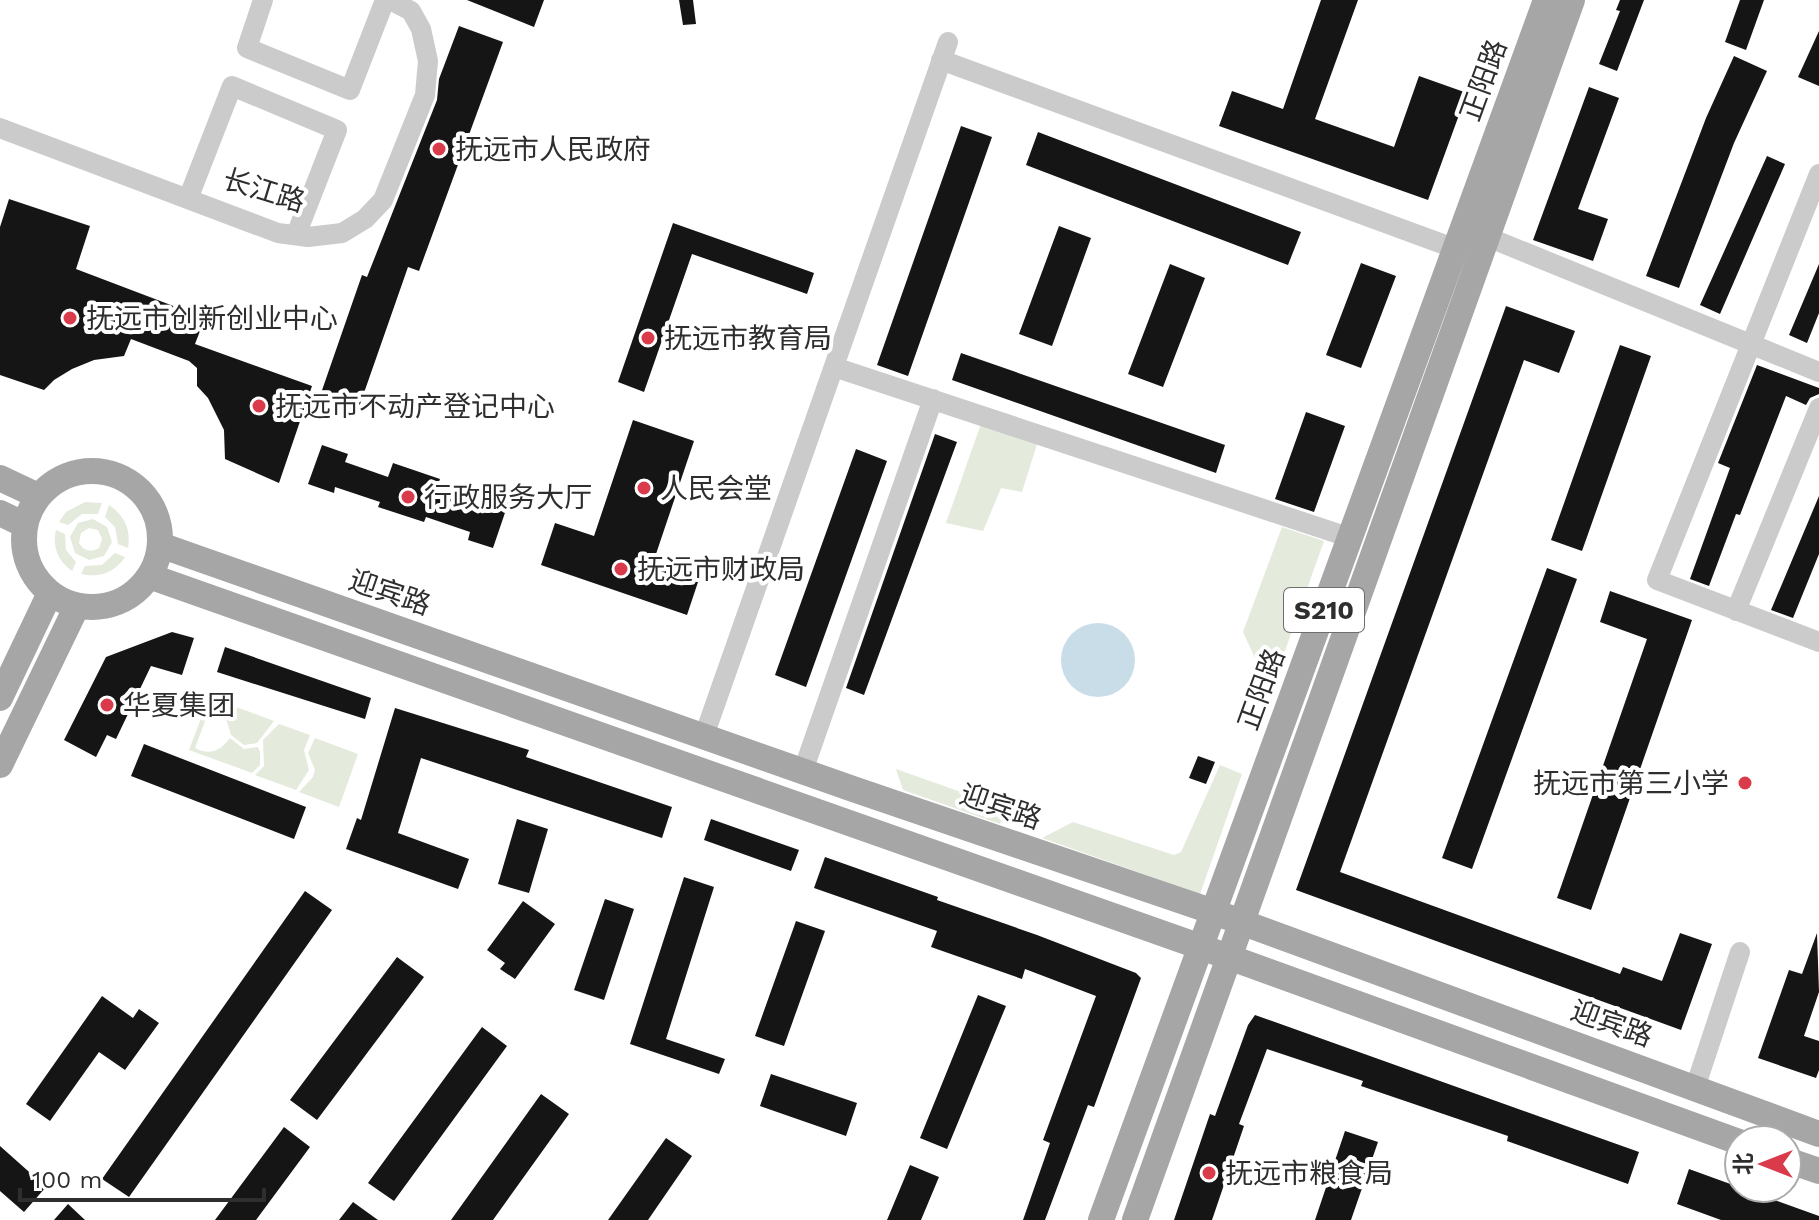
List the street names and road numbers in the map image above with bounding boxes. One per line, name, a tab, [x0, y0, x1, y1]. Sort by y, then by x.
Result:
street label: 正阳路	[1454, 35, 1513, 125]
street label: 长江路	[219, 162, 309, 219]
street label: 迎宾路	[345, 563, 435, 622]
road number: S210	[1284, 588, 1364, 632]
street label: 正阳路	[1232, 644, 1291, 734]
street label: 迎宾路	[956, 777, 1046, 836]
street label: 迎宾路	[1567, 994, 1657, 1053]

